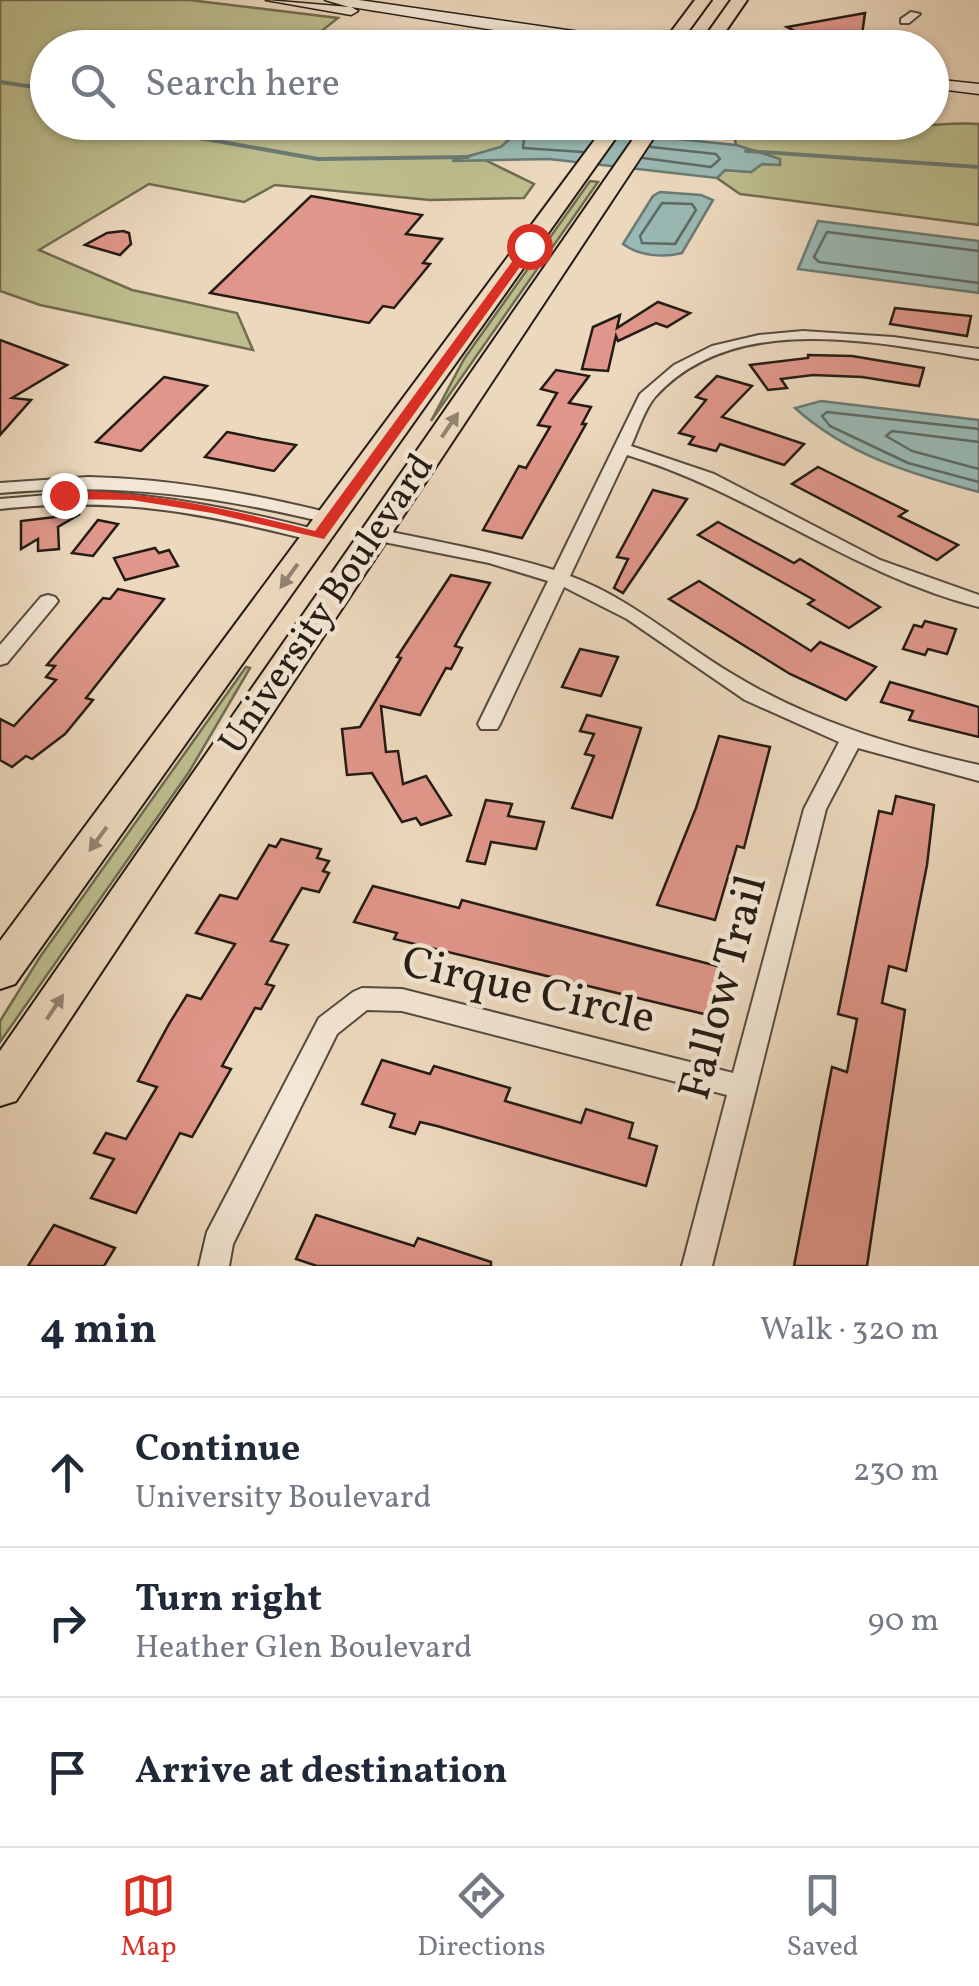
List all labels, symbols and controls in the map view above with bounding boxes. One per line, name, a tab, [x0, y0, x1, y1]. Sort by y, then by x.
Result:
search box	[30, 30, 949, 140]
icon: search	[65, 58, 120, 113]
text: Search here	[145, 59, 340, 112]
route start	[507, 224, 553, 270]
one-way arrow	[440, 411, 459, 438]
street label: University Boulevard	[208, 444, 448, 766]
route end	[42, 473, 88, 519]
one-way arrow	[280, 563, 300, 589]
one-way arrow	[88, 825, 108, 852]
street label: Fallow Trail	[665, 869, 785, 1107]
street label: Cirque Circle	[395, 932, 661, 1052]
one-way arrow	[45, 994, 64, 1020]
text: 4 min	[40, 1302, 157, 1361]
text: Walk · 320 m	[760, 1309, 939, 1353]
text: Continue	[135, 1424, 300, 1477]
icon: ahead	[40, 1445, 95, 1500]
text: 230 m	[853, 1450, 939, 1494]
text: University Boulevard	[135, 1477, 432, 1521]
text: Turn right	[135, 1574, 322, 1627]
icon: right	[40, 1595, 95, 1650]
text: 90 m	[868, 1600, 939, 1644]
text: Heather Glen Boulevard	[135, 1627, 472, 1671]
icon: arrive	[40, 1745, 95, 1800]
text: Arrive at destination	[135, 1746, 508, 1799]
tab: Map	[120, 1868, 176, 1967]
tab: Directions	[417, 1868, 546, 1967]
tab: Saved	[786, 1868, 859, 1967]

